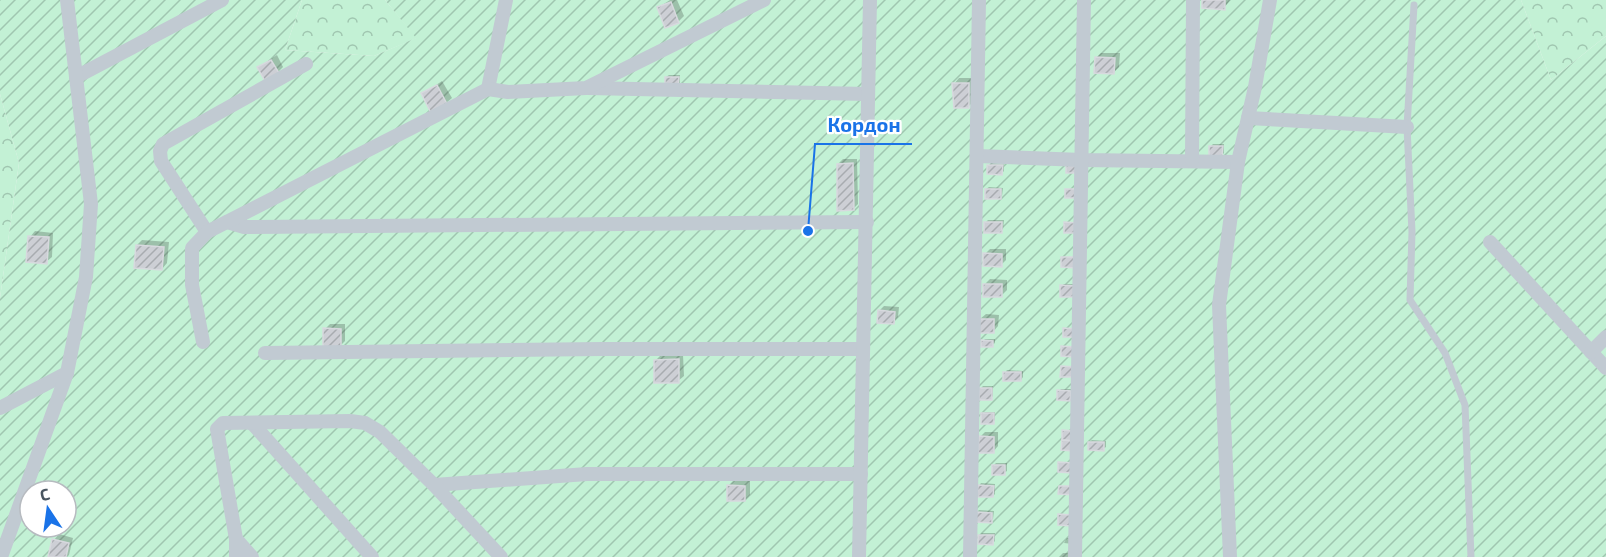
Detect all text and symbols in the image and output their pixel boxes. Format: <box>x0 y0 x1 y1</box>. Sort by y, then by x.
callout: Кордон <box>815 106 912 144</box>
text: Кордон <box>827 112 901 136</box>
north arrow <box>18 479 78 539</box>
text: С <box>38 484 51 504</box>

